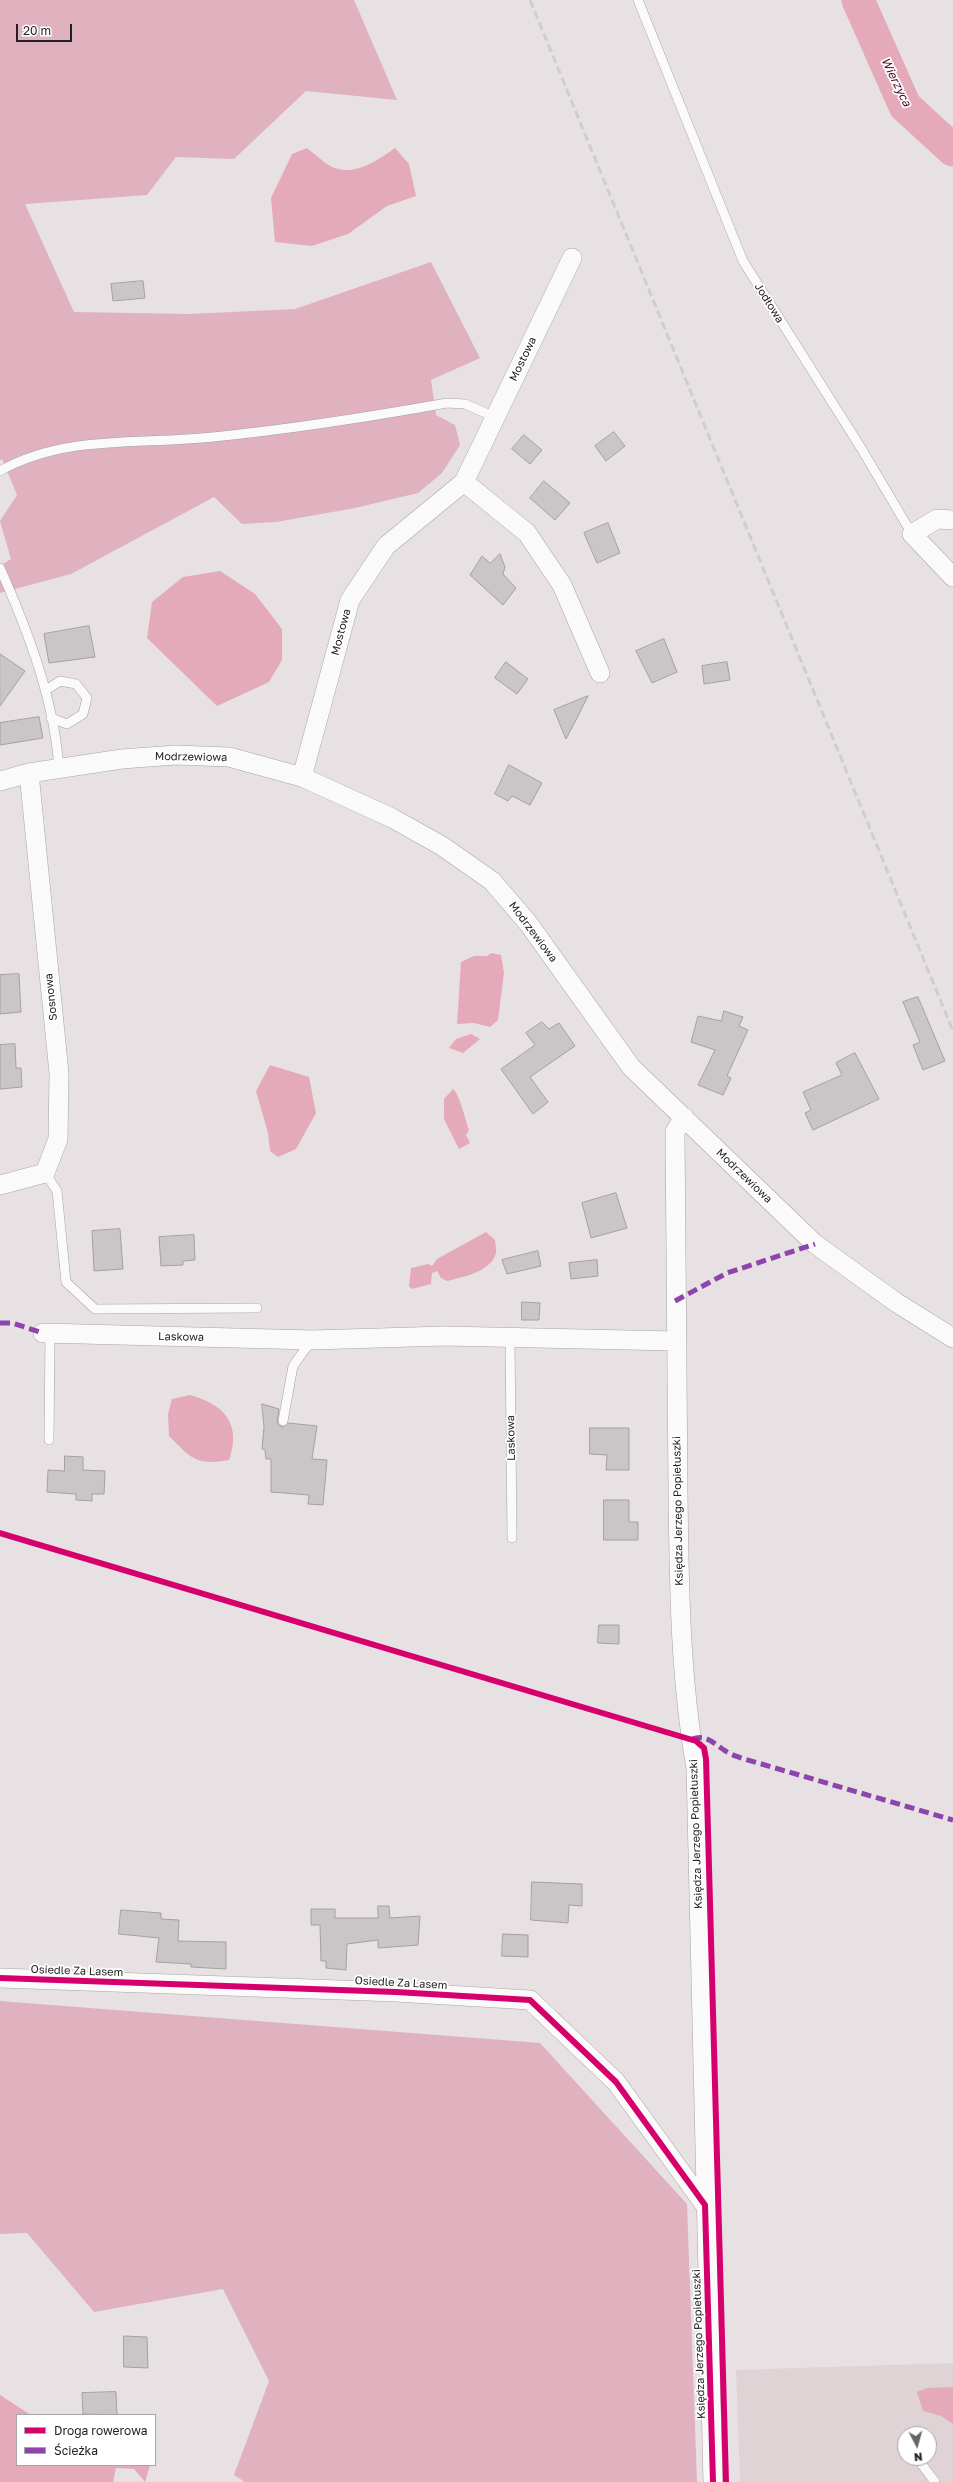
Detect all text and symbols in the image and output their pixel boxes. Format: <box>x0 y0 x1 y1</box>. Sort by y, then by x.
scale bar <box>18 16 74 42</box>
text: 20 m <box>23 23 51 38</box>
water label: Wierzyca <box>878 55 914 109</box>
street label: Jodłowa <box>752 281 786 325</box>
street label: Mostowa <box>507 335 539 383</box>
street label: Mostowa <box>328 607 354 657</box>
street label: Modrzewiowa <box>155 750 227 764</box>
street label: Modrzewiowa <box>506 899 560 965</box>
street label: Sosnowa <box>42 973 60 1021</box>
street label: Modrzewiowa <box>713 1146 775 1206</box>
street label: Laskowa <box>158 1330 204 1344</box>
street label: Laskowa <box>504 1415 518 1461</box>
street label: Księdza Jerzego Popiełuszki <box>670 1436 686 1586</box>
street label: Księdza Jerzego Popiełuszki <box>687 1759 705 1909</box>
street label: Osiedle Za Lasem <box>30 1963 124 1979</box>
street label: Osiedle Za Lasem <box>354 1974 448 1992</box>
street label: Księdza Jerzego Popiełuszki <box>690 2269 708 2419</box>
legend <box>16 2414 156 2466</box>
text: Droga rowerowa <box>54 2423 147 2438</box>
north arrow <box>897 2426 937 2466</box>
text: Ścieżka <box>54 2443 98 2458</box>
text: N <box>913 2451 923 2464</box>

